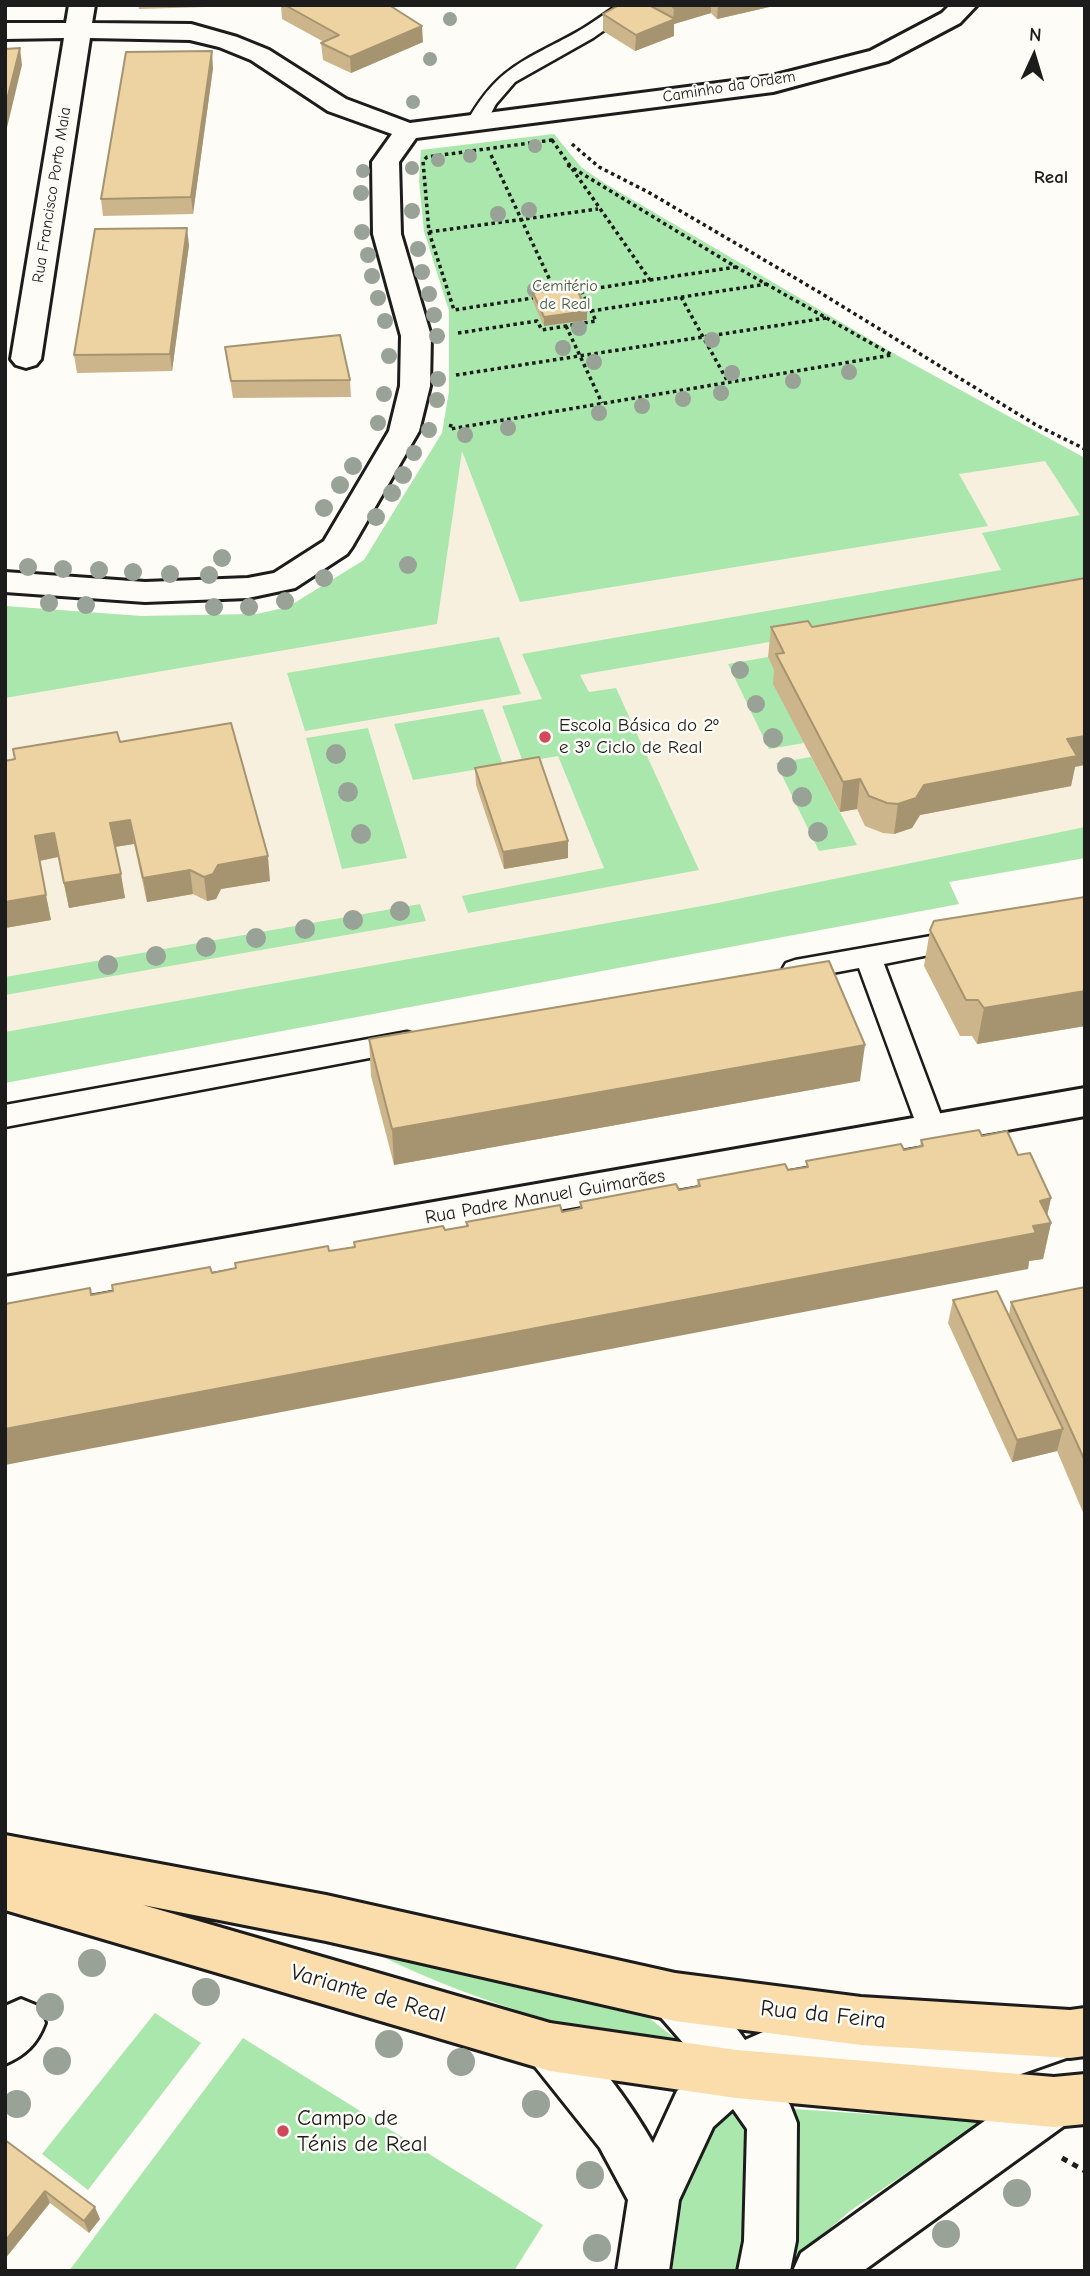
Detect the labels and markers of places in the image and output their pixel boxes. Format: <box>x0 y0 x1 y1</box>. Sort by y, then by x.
place label: Escola Básica do 2º e 3º Ciclo de Real <box>559 715 719 759</box>
marker: Escola Básica do 2º e 3º Ciclo de Real <box>537 729 553 745</box>
place label: Campo de Ténis de Real <box>297 2104 428 2158</box>
marker: Campo de Ténis de Real <box>275 2123 291 2139</box>

